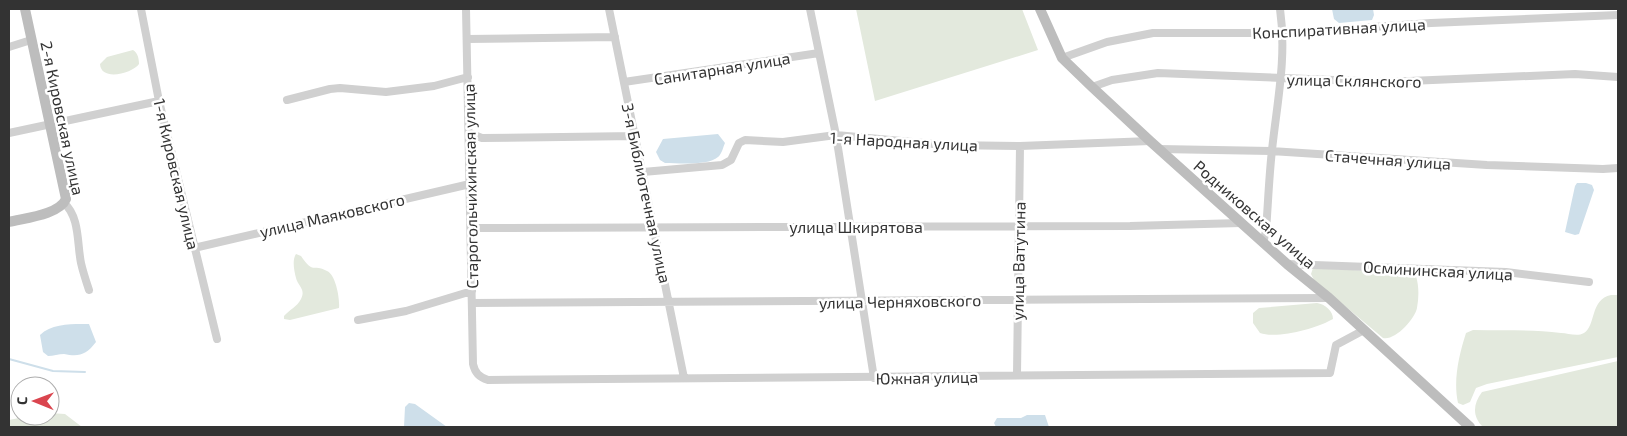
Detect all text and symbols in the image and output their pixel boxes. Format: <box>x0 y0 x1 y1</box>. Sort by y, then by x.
street label: Конспиративная улица <box>1252 14 1426 43</box>
street label: 2-я Кировская улица <box>36 39 89 197</box>
street label: Санитарная улица <box>652 48 792 89</box>
street label: улица Склянского <box>1286 69 1422 92</box>
street label: Старогольчихинская улица <box>459 83 482 289</box>
street label: 1-я Кировская улица <box>149 97 204 252</box>
street label: 3-я Библиотечная улица <box>618 101 675 285</box>
street label: 1-я Народная улица <box>830 128 978 155</box>
street label: Стачечная улица <box>1324 145 1452 174</box>
street label: Родниковская улица <box>1190 156 1320 273</box>
street label: улица Маяковского <box>258 189 407 242</box>
street label: улица Ватутина <box>1007 201 1030 321</box>
street label: улица Шкирятова <box>789 217 923 237</box>
street label: Осмининская улица <box>1362 257 1513 284</box>
street label: улица Черняховского <box>819 290 981 313</box>
street label: Южная улица <box>876 367 978 388</box>
north arrow <box>10 376 60 426</box>
text: С <box>13 396 30 405</box>

